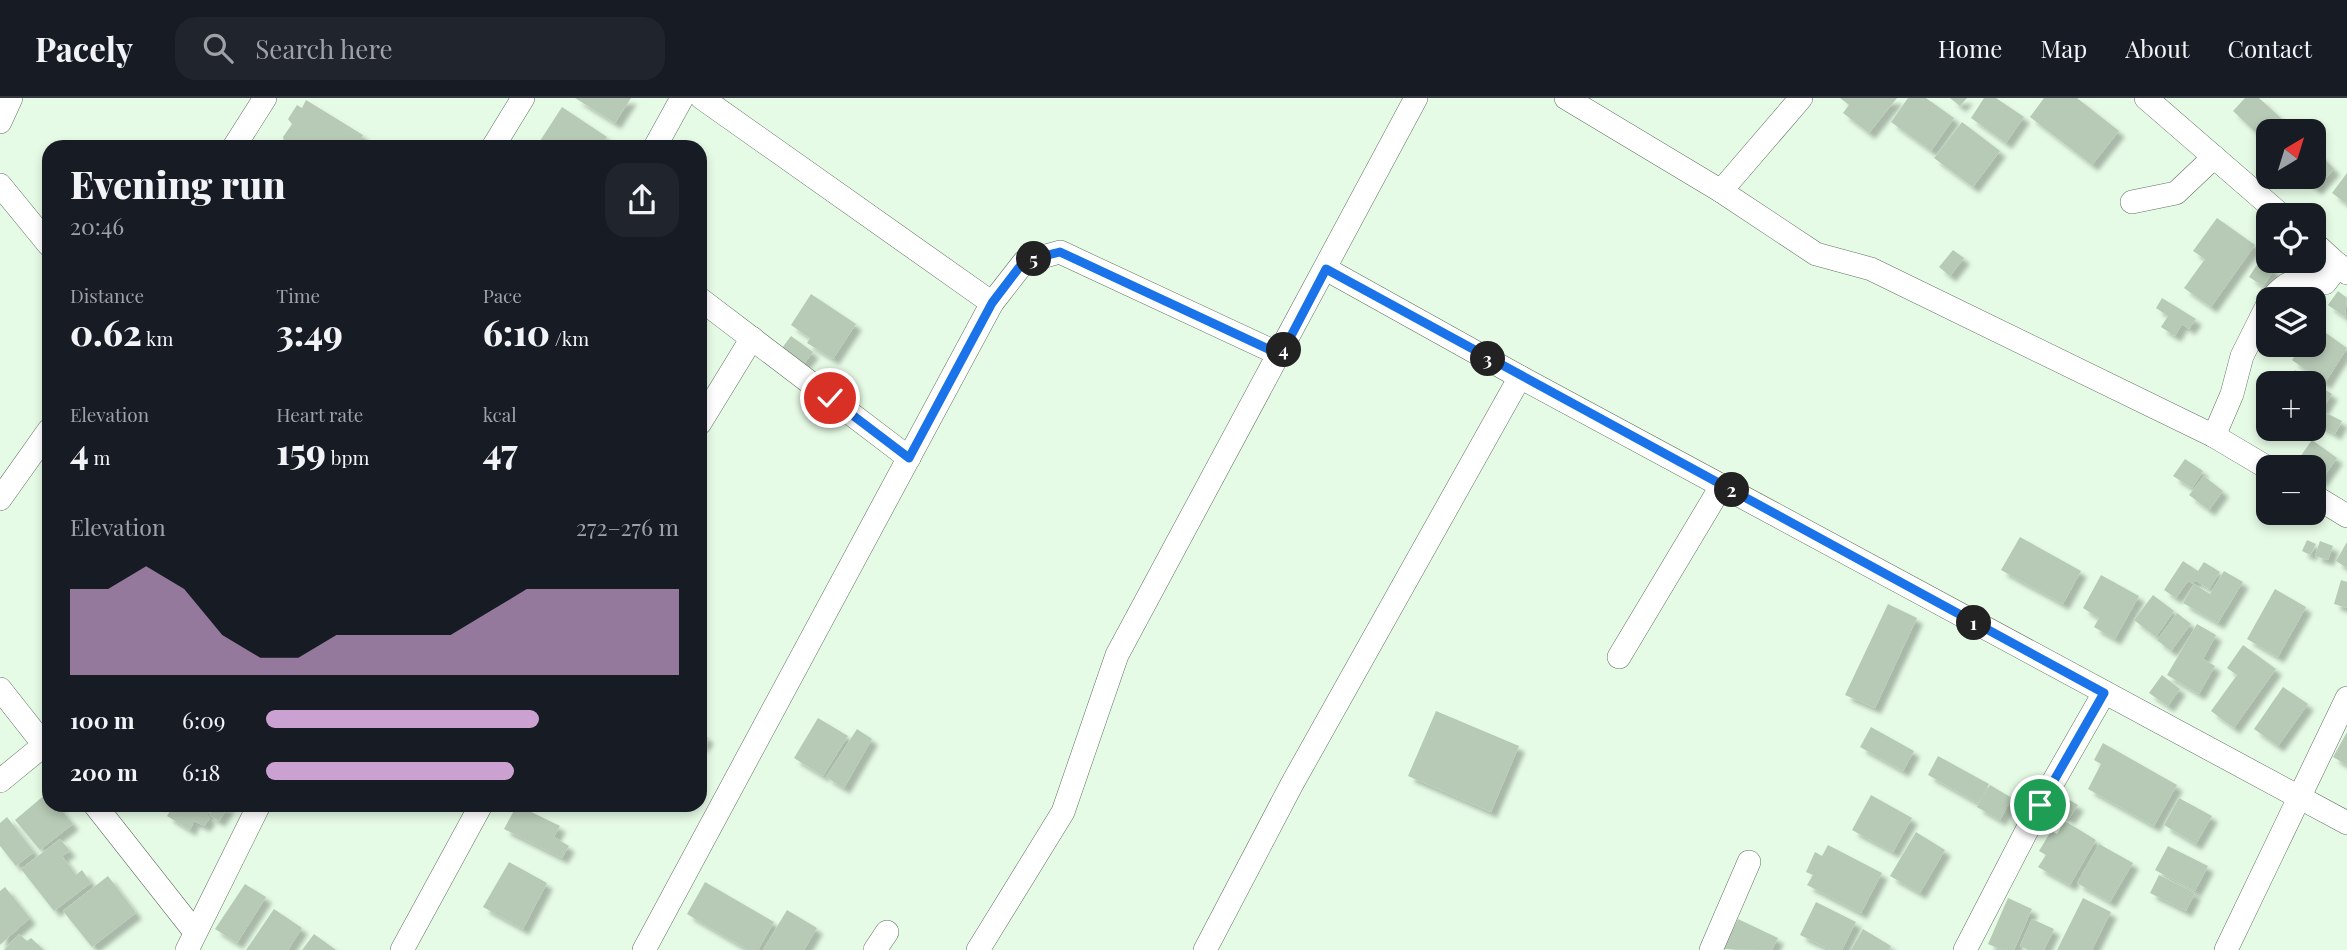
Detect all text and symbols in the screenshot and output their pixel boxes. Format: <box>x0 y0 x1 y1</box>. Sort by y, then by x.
search box <box>175 17 665 80</box>
text: Pacely <box>35 26 133 70</box>
icon: search <box>199 29 237 67</box>
text: Search here <box>255 31 393 66</box>
text: Home <box>1938 32 2002 64</box>
text: Map <box>2040 32 2087 64</box>
text: About <box>2125 32 2189 64</box>
text: Contact <box>2227 32 2312 64</box>
north arrow <box>2256 119 2326 189</box>
map controls <box>2256 119 2326 525</box>
text: Evening run <box>70 158 286 209</box>
button: share <box>605 163 679 237</box>
button: locate <box>2256 203 2326 273</box>
text: 20:46 <box>70 210 124 241</box>
pin: 5 <box>1016 242 1052 276</box>
text: 5 <box>1029 245 1038 271</box>
text: Distance <box>70 282 144 308</box>
text: Time <box>276 282 320 308</box>
text: Pace <box>483 282 522 308</box>
button: layers <box>2256 287 2326 357</box>
text: 0.62 <box>70 308 142 355</box>
text: 3:49 <box>276 308 343 355</box>
text: 6:10 <box>483 308 550 355</box>
text: km <box>142 325 173 351</box>
text: /km <box>550 325 589 351</box>
pin: 4 <box>1266 332 1302 368</box>
text: 4 <box>1278 336 1289 362</box>
pin: 3 <box>1470 342 1506 376</box>
text: 3 <box>1483 345 1492 371</box>
pin <box>800 368 860 428</box>
button: + <box>2256 371 2326 441</box>
icon: check <box>811 379 849 417</box>
text: Elevation <box>70 401 149 427</box>
text: Heart rate <box>276 401 363 427</box>
text: kcal <box>483 401 517 427</box>
text: 4 <box>70 427 89 474</box>
text: 159 <box>276 427 326 474</box>
text: 47 <box>483 427 518 474</box>
text: m <box>89 444 110 470</box>
text: bpm <box>326 444 369 470</box>
button: − <box>2256 455 2326 525</box>
pin: 2 <box>1714 472 1750 508</box>
text: 2 <box>1727 476 1736 502</box>
text: Elevation <box>70 511 166 542</box>
text: 272–276 m <box>576 511 679 542</box>
pin: 1 <box>1956 606 1992 640</box>
text: 1 <box>1970 609 1977 635</box>
text: 100 m <box>70 704 135 735</box>
text: 6:09 <box>182 704 226 735</box>
text: 200 m <box>70 756 138 787</box>
text: 6:18 <box>182 756 220 787</box>
pin <box>2010 775 2070 835</box>
icon: arrive <box>2021 786 2059 824</box>

